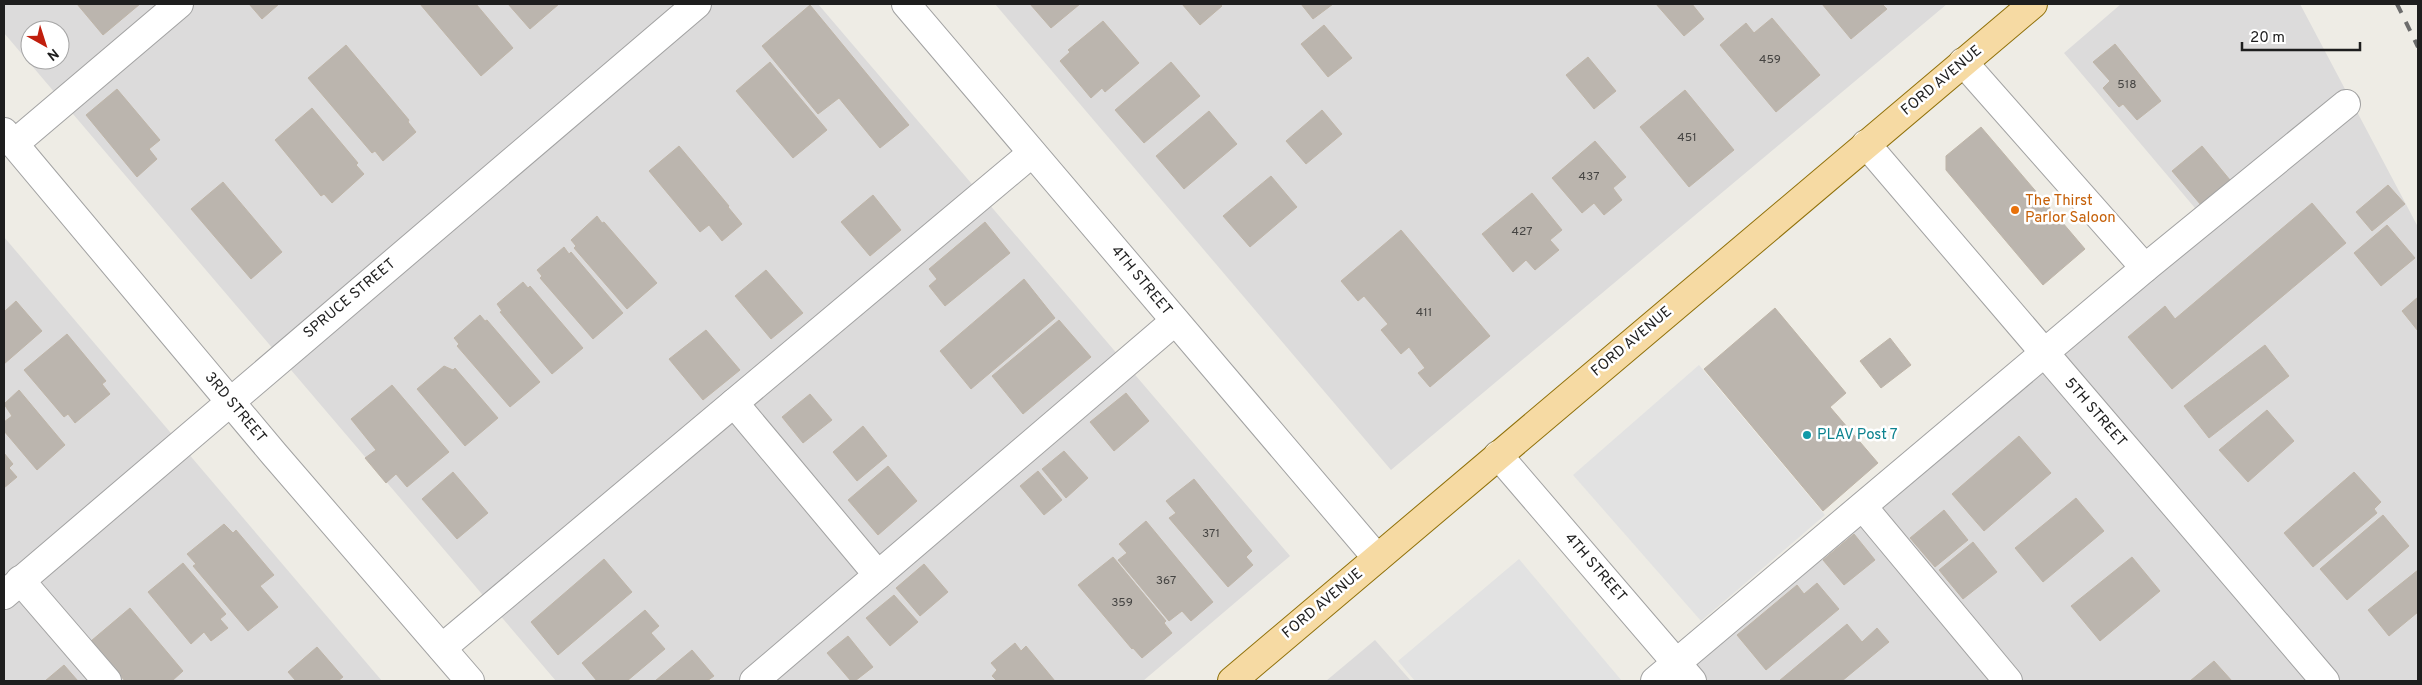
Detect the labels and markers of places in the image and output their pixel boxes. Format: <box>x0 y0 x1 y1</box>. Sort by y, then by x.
place label: The Thirst Parlor Saloon <box>2025 192 2116 228</box>
marker: The Thirst Parlor Saloon <box>2009 204 2021 216</box>
place label: PLAV Post 7 <box>1817 426 1898 445</box>
marker: PLAV Post 7 <box>1801 429 1813 441</box>

